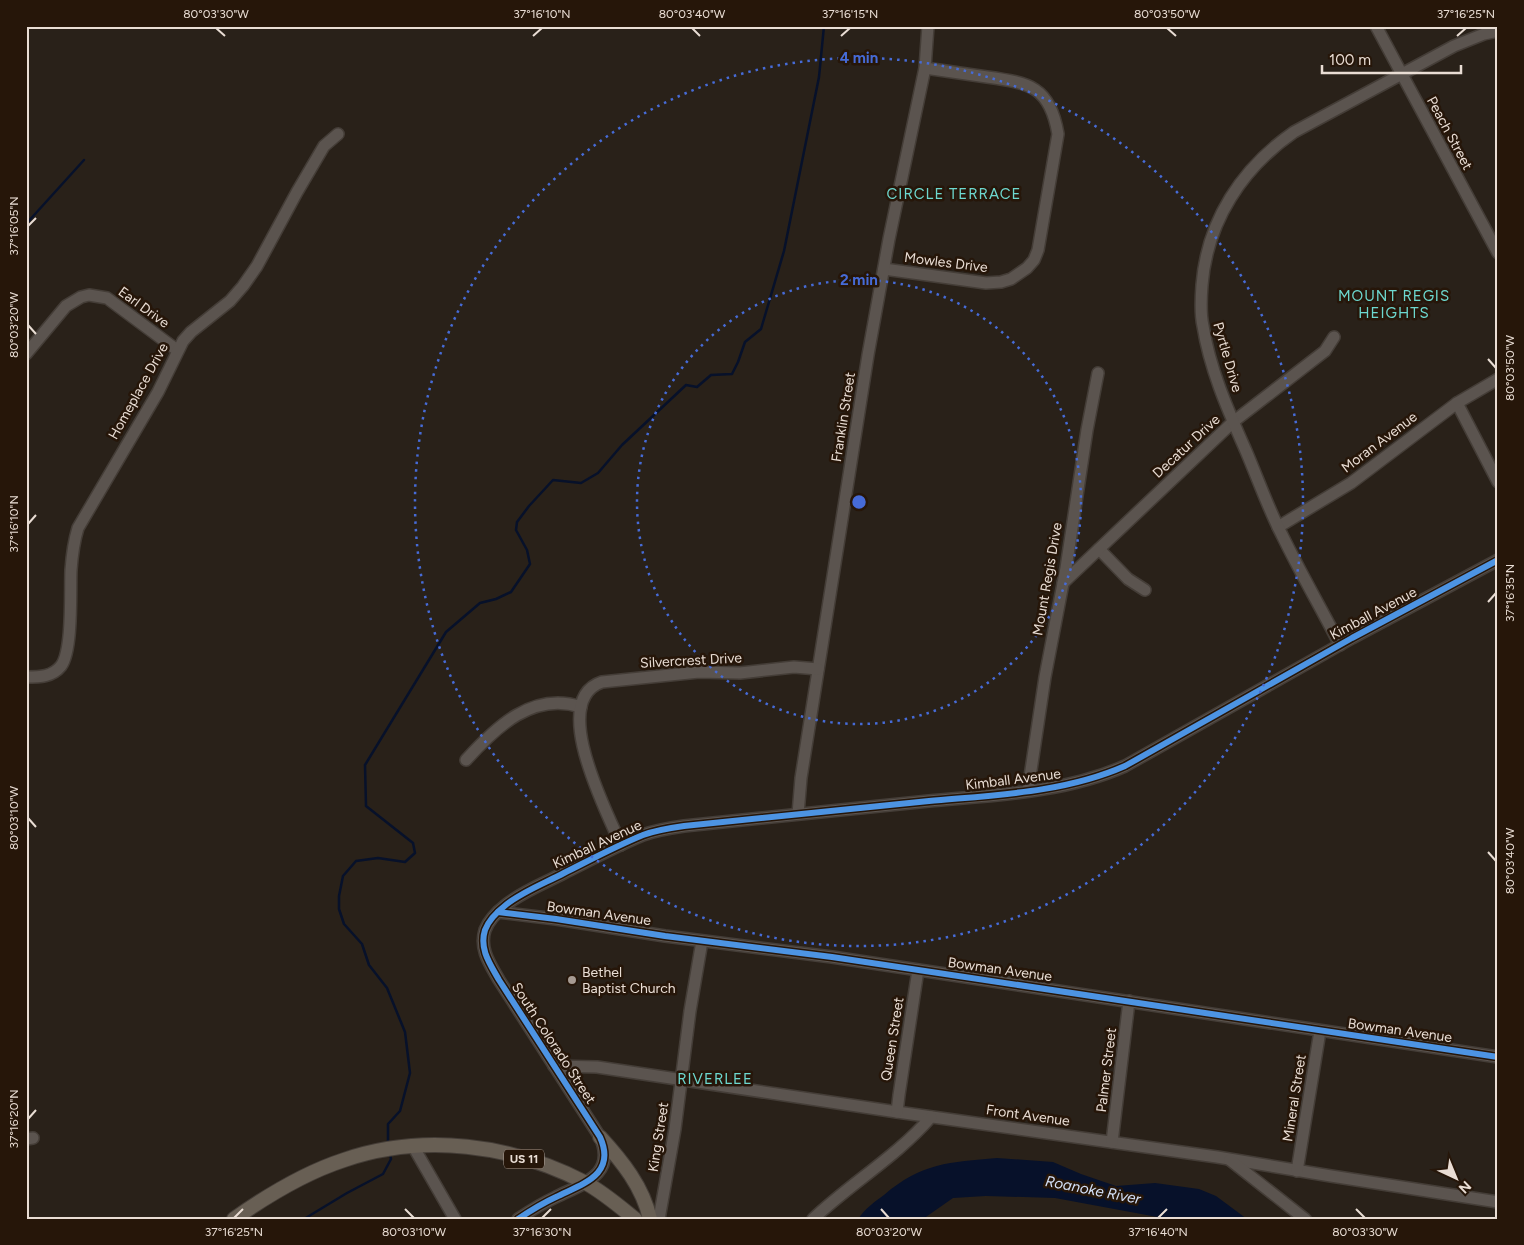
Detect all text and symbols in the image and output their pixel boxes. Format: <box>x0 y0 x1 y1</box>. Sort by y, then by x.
text: 80°03'30"W <box>183 7 249 21</box>
text: 37°16'10"N <box>513 7 571 21</box>
text: 80°03'40"W <box>659 7 726 21</box>
text: 37°16'15"N <box>822 7 878 21</box>
text: 80°03'50"W <box>1134 7 1201 21</box>
text: 37°16'25"N <box>1437 7 1495 21</box>
scale bar <box>1322 42 1460 74</box>
text: 4 min <box>840 49 878 67</box>
text: 100 m <box>1329 51 1371 69</box>
street label: Peach Street <box>1423 94 1476 173</box>
district label: CIRCLE TERRACE <box>887 185 1021 203</box>
text: 37°16'05"N <box>7 196 21 256</box>
street label: Mowles Drive <box>903 249 989 276</box>
text: 2 min <box>840 271 878 289</box>
street label: Earl Drive <box>115 283 173 332</box>
district label: MOUNT REGIS HEIGHTS <box>1338 287 1450 322</box>
text: 80°03'20"W <box>7 292 21 358</box>
street label: Pyrtle Drive <box>1209 320 1246 394</box>
text: 80°03'50"W <box>1503 334 1517 401</box>
street label: Homeplace Drive <box>105 340 172 442</box>
street label: Franklin Street <box>828 371 859 463</box>
street label: Moran Avenue <box>1338 408 1421 476</box>
street label: Decatur Drive <box>1149 411 1224 482</box>
centre of rings <box>850 493 868 511</box>
text: 37°16'10"N <box>7 495 21 553</box>
street label: Mount Regis Drive <box>1029 521 1066 637</box>
text: 37°16'35"N <box>1503 564 1517 622</box>
street label: Kimball Avenue <box>1327 583 1420 643</box>
street label: Silvercrest Drive <box>640 649 743 672</box>
street label: Kimball Avenue <box>964 765 1062 794</box>
text: 80°03'10"W <box>7 785 21 850</box>
street label: Kimball Avenue <box>550 816 645 872</box>
text: 80°03'40"W <box>1503 827 1517 894</box>
street label: Bowman Avenue <box>546 898 653 929</box>
street label: Bowman Avenue <box>947 954 1054 985</box>
place label: Bethel Baptist Church <box>582 964 676 997</box>
marker: Bethel Baptist Church <box>566 974 578 986</box>
street label: South Colorado Street <box>508 979 599 1107</box>
street label: Queen Street <box>877 996 907 1082</box>
street label: Bowman Avenue <box>1347 1015 1454 1046</box>
street label: Palmer Street <box>1093 1027 1120 1113</box>
street label: Mineral Street <box>1279 1053 1310 1143</box>
district label: RIVERLEE <box>677 1070 753 1088</box>
text: 37°16'20"N <box>7 1089 21 1149</box>
street label: King Street <box>645 1101 672 1173</box>
street label: Front Avenue <box>985 1101 1071 1130</box>
road number: US 11 <box>504 1150 544 1168</box>
north arrow <box>1432 1152 1482 1202</box>
water label: Roanoke River <box>1044 1172 1143 1208</box>
text: N <box>1455 1177 1474 1197</box>
text: 37°16'25"N <box>205 1225 263 1239</box>
text: 80°03'10"W <box>382 1225 447 1239</box>
text: 37°16'30"N <box>513 1225 571 1239</box>
text: 80°03'20"W <box>856 1225 922 1239</box>
text: 37°16'40"N <box>1128 1225 1188 1239</box>
text: 80°03'30"W <box>1332 1225 1398 1239</box>

